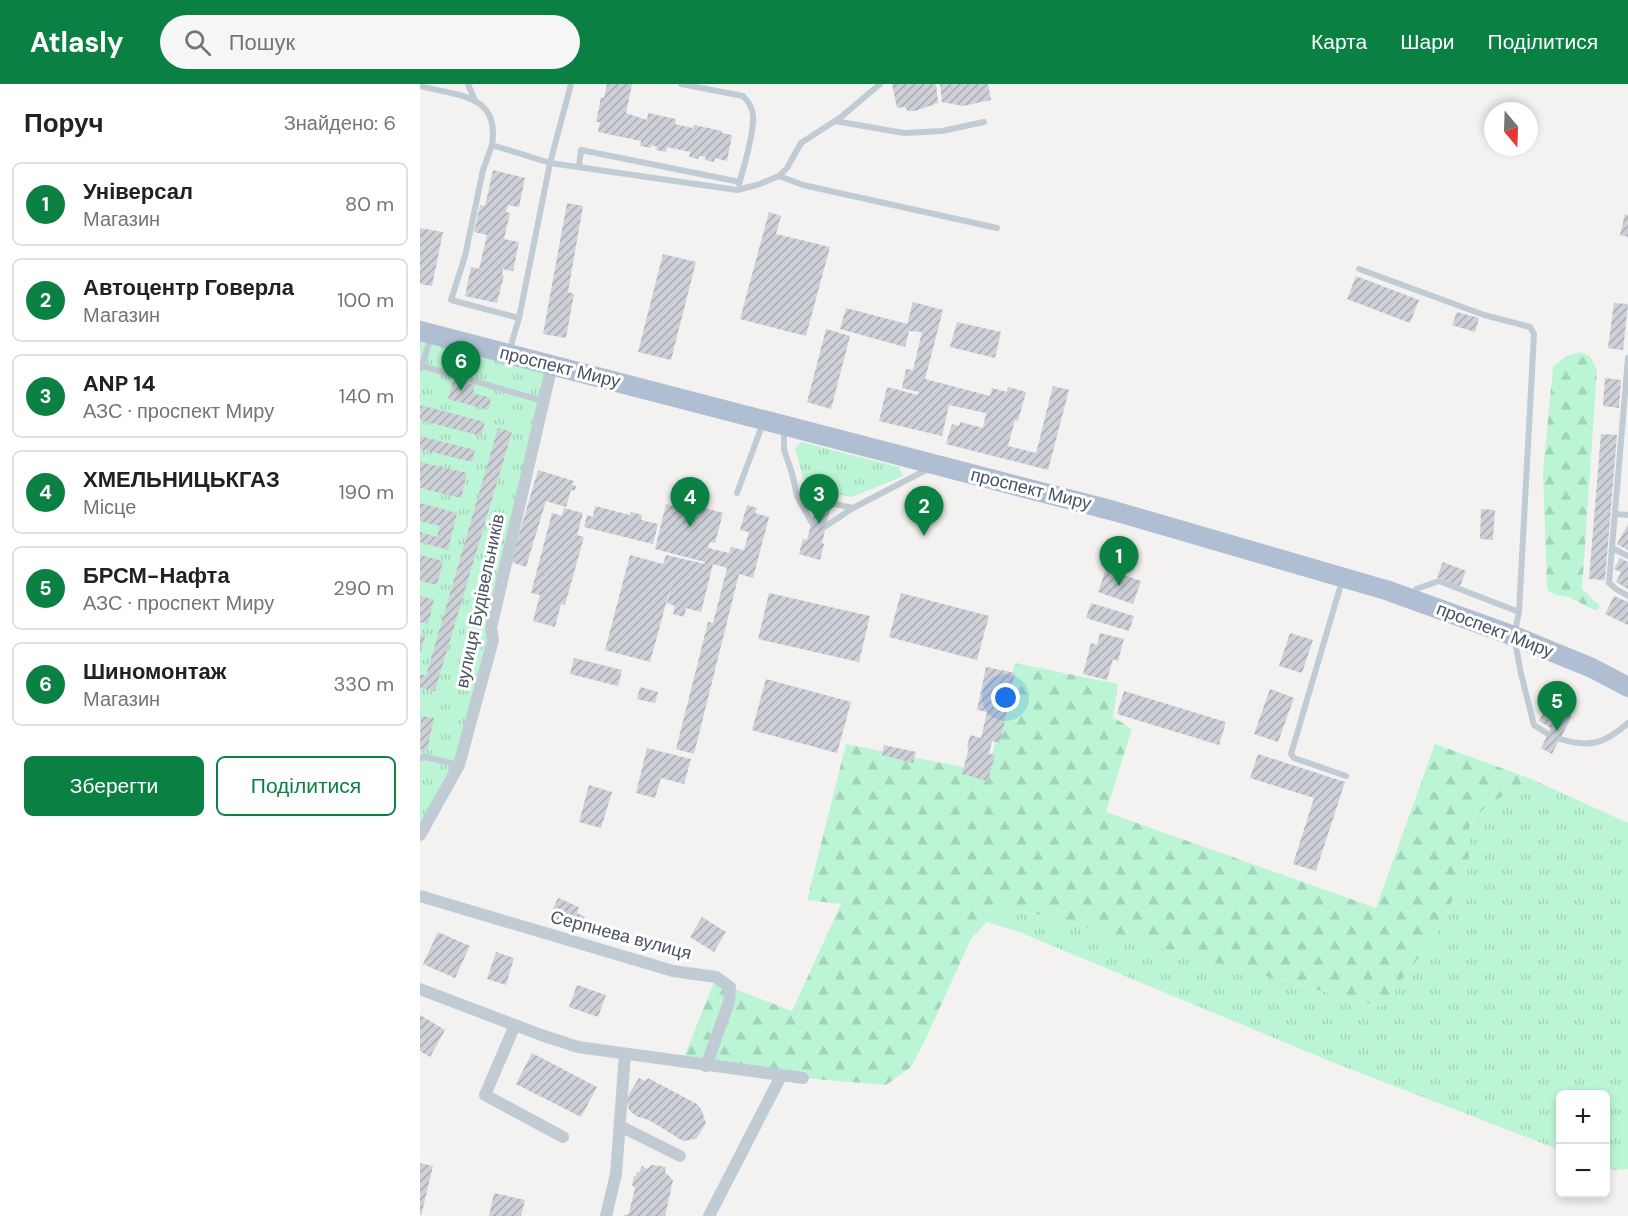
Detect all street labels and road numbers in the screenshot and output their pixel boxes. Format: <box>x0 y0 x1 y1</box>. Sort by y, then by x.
street label: проспект Миру <box>497 340 623 394</box>
street label: проспект Миру <box>968 462 1094 516</box>
street label: вулиця Будівельників <box>450 512 510 690</box>
street label: проспект Миру <box>1433 597 1557 663</box>
street label: Серпнева вулиця <box>548 905 694 965</box>

